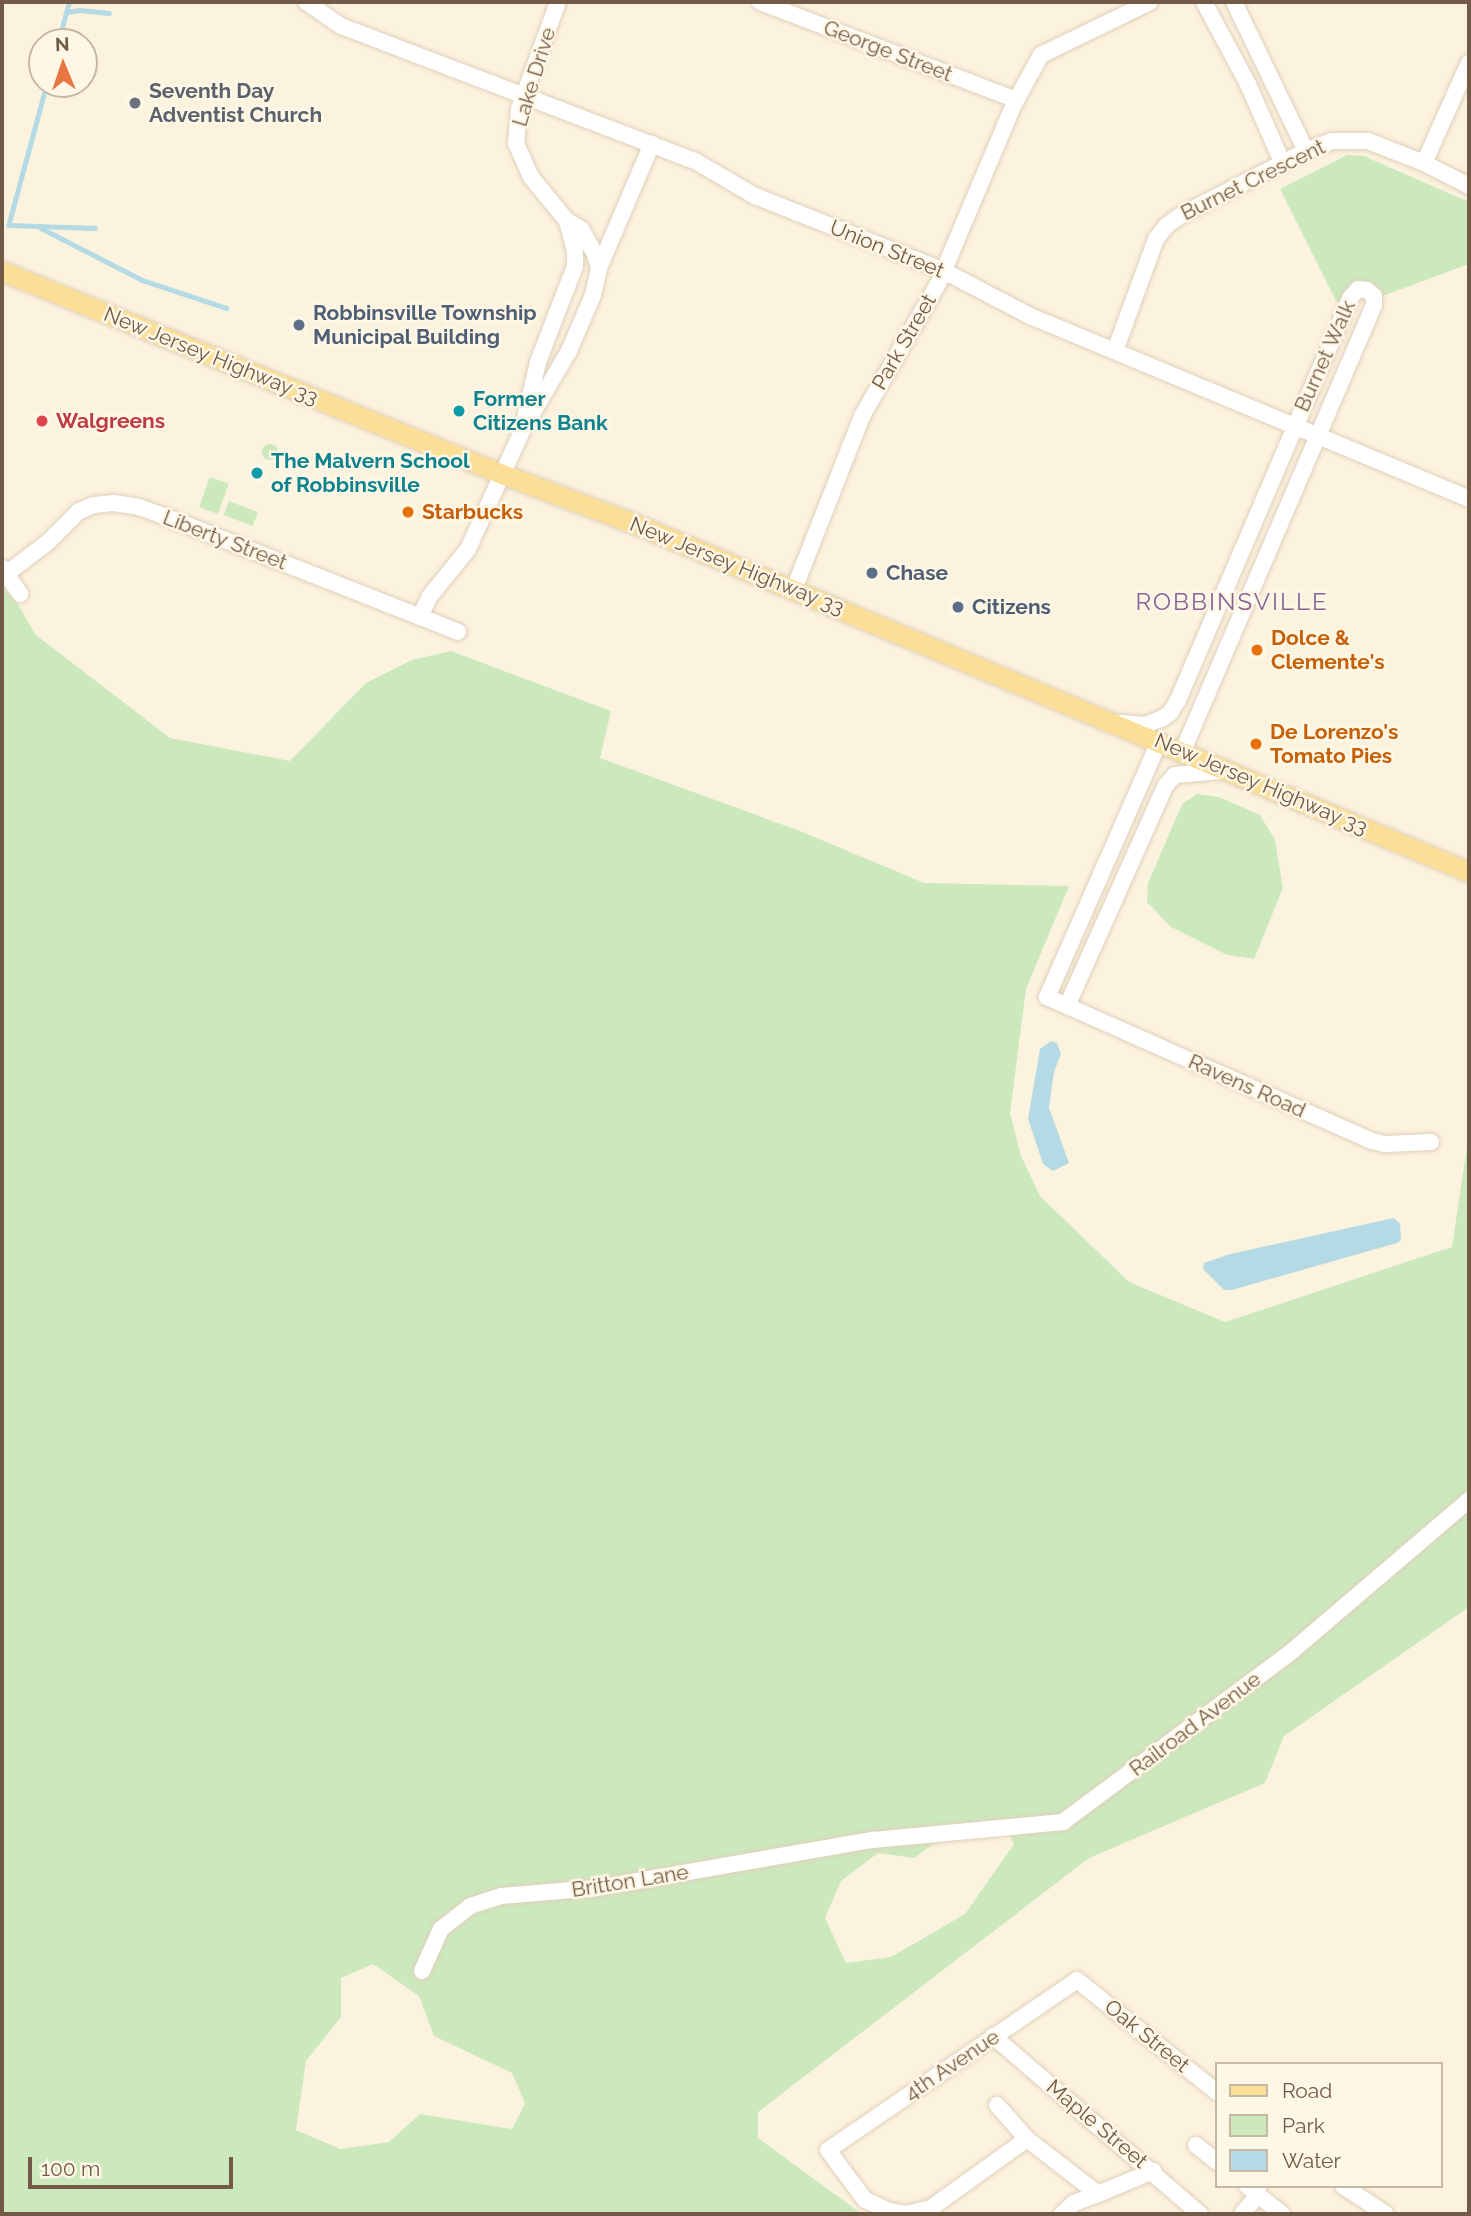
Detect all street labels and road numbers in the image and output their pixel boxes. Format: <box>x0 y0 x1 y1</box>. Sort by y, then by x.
street label: George Street <box>820 15 956 87</box>
street label: Lake Drive <box>507 25 561 129</box>
street label: Burnet Crescent <box>1177 134 1329 226</box>
street label: Union Street <box>826 215 948 283</box>
street label: Park Street <box>866 290 942 394</box>
street label: Burnet Walk <box>1289 296 1361 416</box>
street label: New Jersey Highway 33 <box>99 301 323 411</box>
street label: Liberty Street <box>159 505 291 575</box>
street label: New Jersey Highway 33 <box>625 511 849 621</box>
street label: New Jersey Highway 33 <box>1150 727 1372 841</box>
street label: Ravens Road <box>1184 1049 1310 1123</box>
street label: Railroad Avenue <box>1124 1666 1266 1782</box>
street label: Britton Lane <box>570 1859 690 1903</box>
street label: Oak Street <box>1099 1994 1195 2078</box>
street label: 4th Avenue <box>899 2024 1005 2106</box>
street label: Maple Street <box>1041 2074 1153 2174</box>

